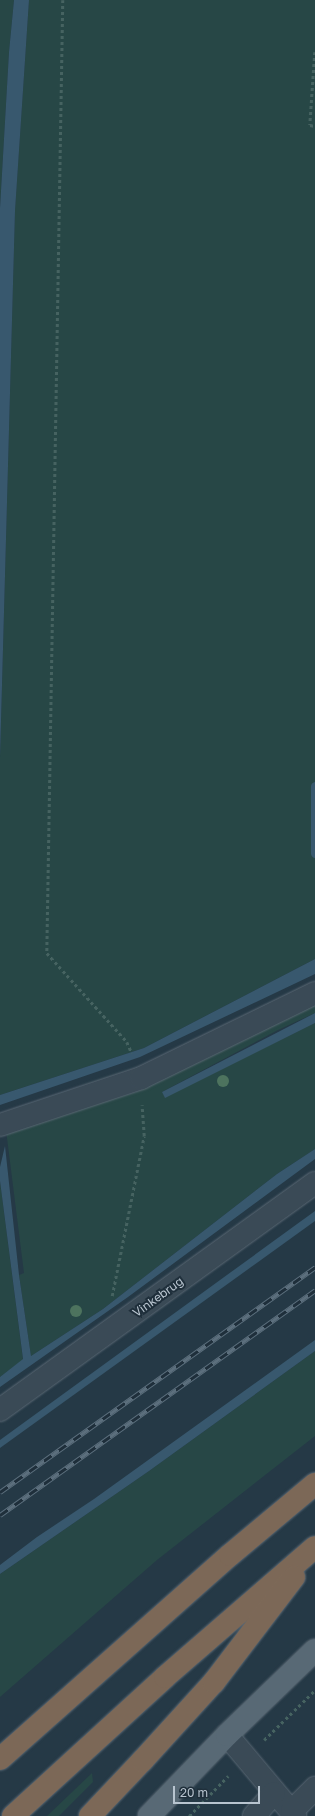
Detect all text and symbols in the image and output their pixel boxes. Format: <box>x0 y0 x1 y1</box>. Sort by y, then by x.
street label: Vinkebrug <box>130 1274 186 1320</box>
scale bar <box>175 1778 262 1804</box>
text: 20 m <box>180 1785 208 1800</box>

